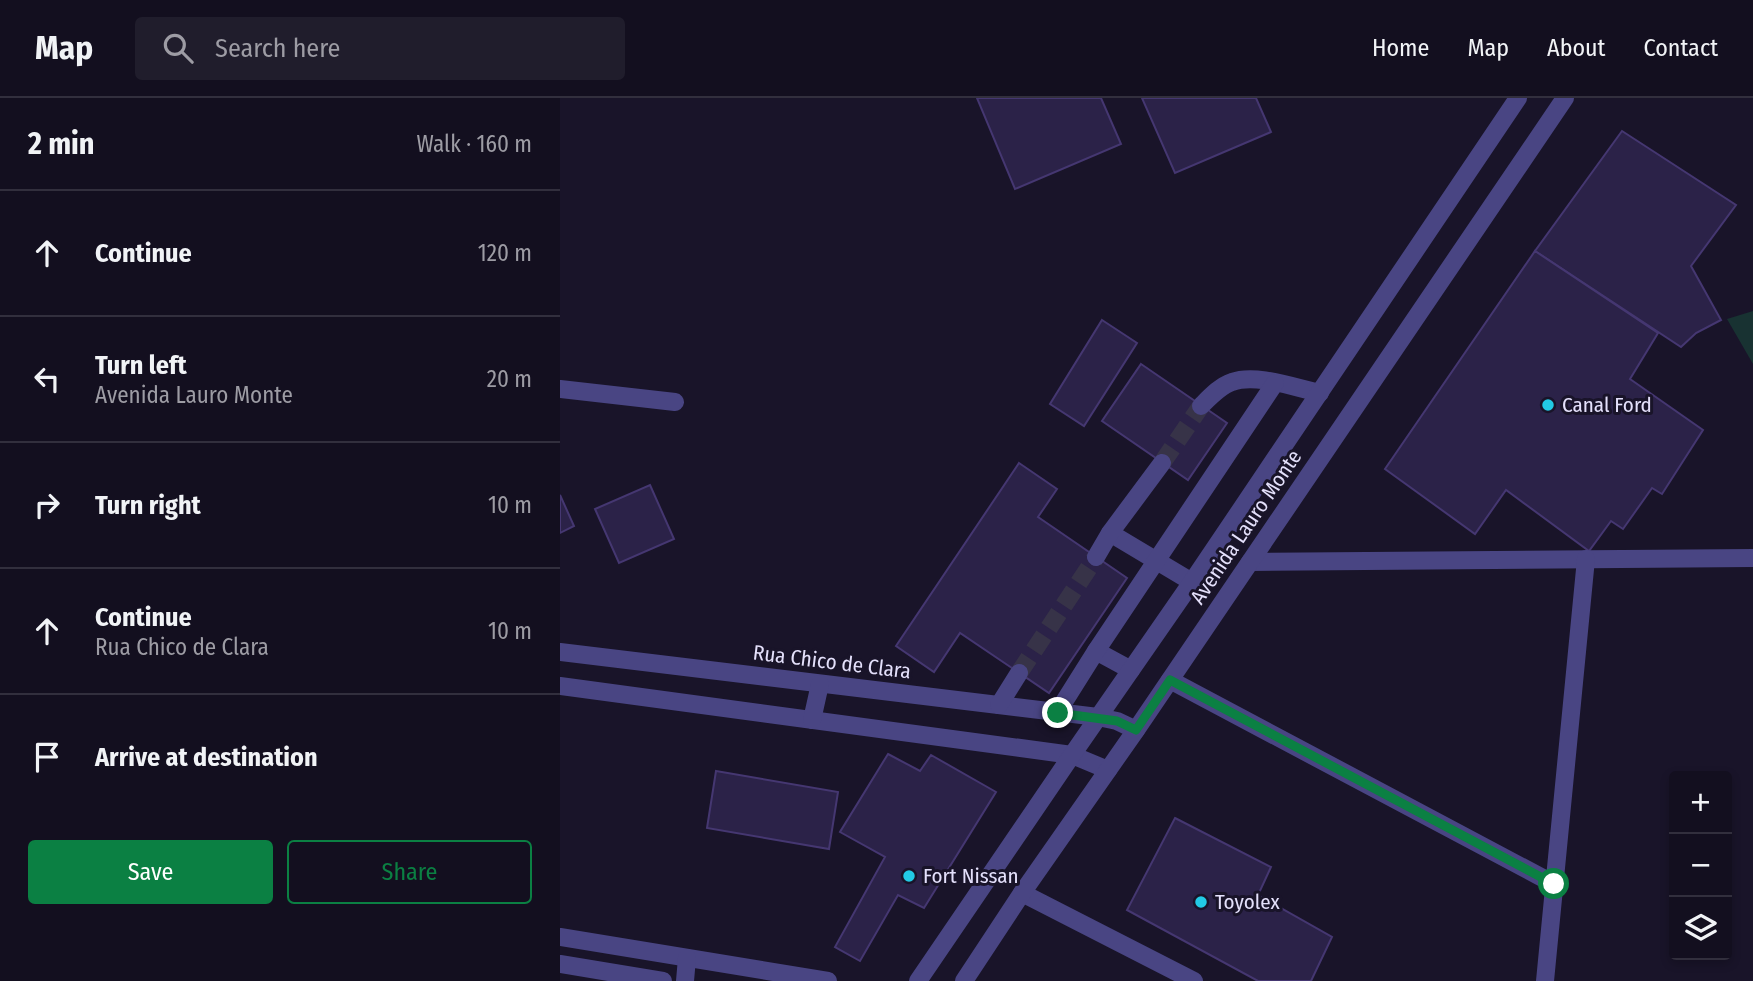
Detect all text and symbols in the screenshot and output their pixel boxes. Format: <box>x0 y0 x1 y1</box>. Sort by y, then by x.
search box <box>135 17 625 80</box>
text: Map <box>35 28 93 68</box>
icon: search <box>159 29 197 67</box>
text: Search here <box>215 33 340 64</box>
text: Home <box>1372 34 1429 62</box>
text: Map <box>1467 34 1509 62</box>
text: About <box>1547 34 1605 62</box>
text: Contact <box>1643 34 1718 62</box>
text: 2 min <box>28 126 95 162</box>
text: Walk · 160 m <box>416 130 532 158</box>
icon: ahead <box>28 234 66 272</box>
text: Continue <box>95 238 192 269</box>
text: 120 m <box>478 239 532 267</box>
text: Turn left <box>95 350 187 381</box>
icon: left <box>28 360 66 398</box>
text: 20 m <box>487 365 532 393</box>
text: Avenida Lauro Monte <box>95 381 293 409</box>
place label: Canal Ford <box>1562 392 1652 418</box>
marker: Canal Ford <box>1540 397 1556 413</box>
street label: Avenida Lauro Monte <box>1185 445 1307 609</box>
icon: right <box>28 486 66 524</box>
text: Turn right <box>95 490 201 521</box>
text: 10 m <box>488 491 532 519</box>
text: Continue <box>95 602 192 633</box>
icon: ahead <box>28 612 66 650</box>
text: 10 m <box>488 617 532 645</box>
text: Rua Chico de Clara <box>95 633 269 661</box>
street label: Rua Chico de Clara <box>752 639 912 685</box>
route end <box>1042 697 1073 728</box>
icon: arrive <box>28 738 66 776</box>
text: Arrive at destination <box>95 742 318 773</box>
map controls <box>1669 771 1732 960</box>
button: + <box>1669 771 1732 834</box>
button: − <box>1669 834 1732 897</box>
button: Save <box>28 840 273 904</box>
button: Share <box>287 840 532 904</box>
place label: Fort Nissan <box>923 863 1019 889</box>
marker: Fort Nissan <box>901 868 917 884</box>
route start <box>1538 868 1569 899</box>
place label: Toyolex <box>1215 889 1280 915</box>
marker: Toyolex <box>1193 894 1209 910</box>
button: layers <box>1669 897 1732 960</box>

